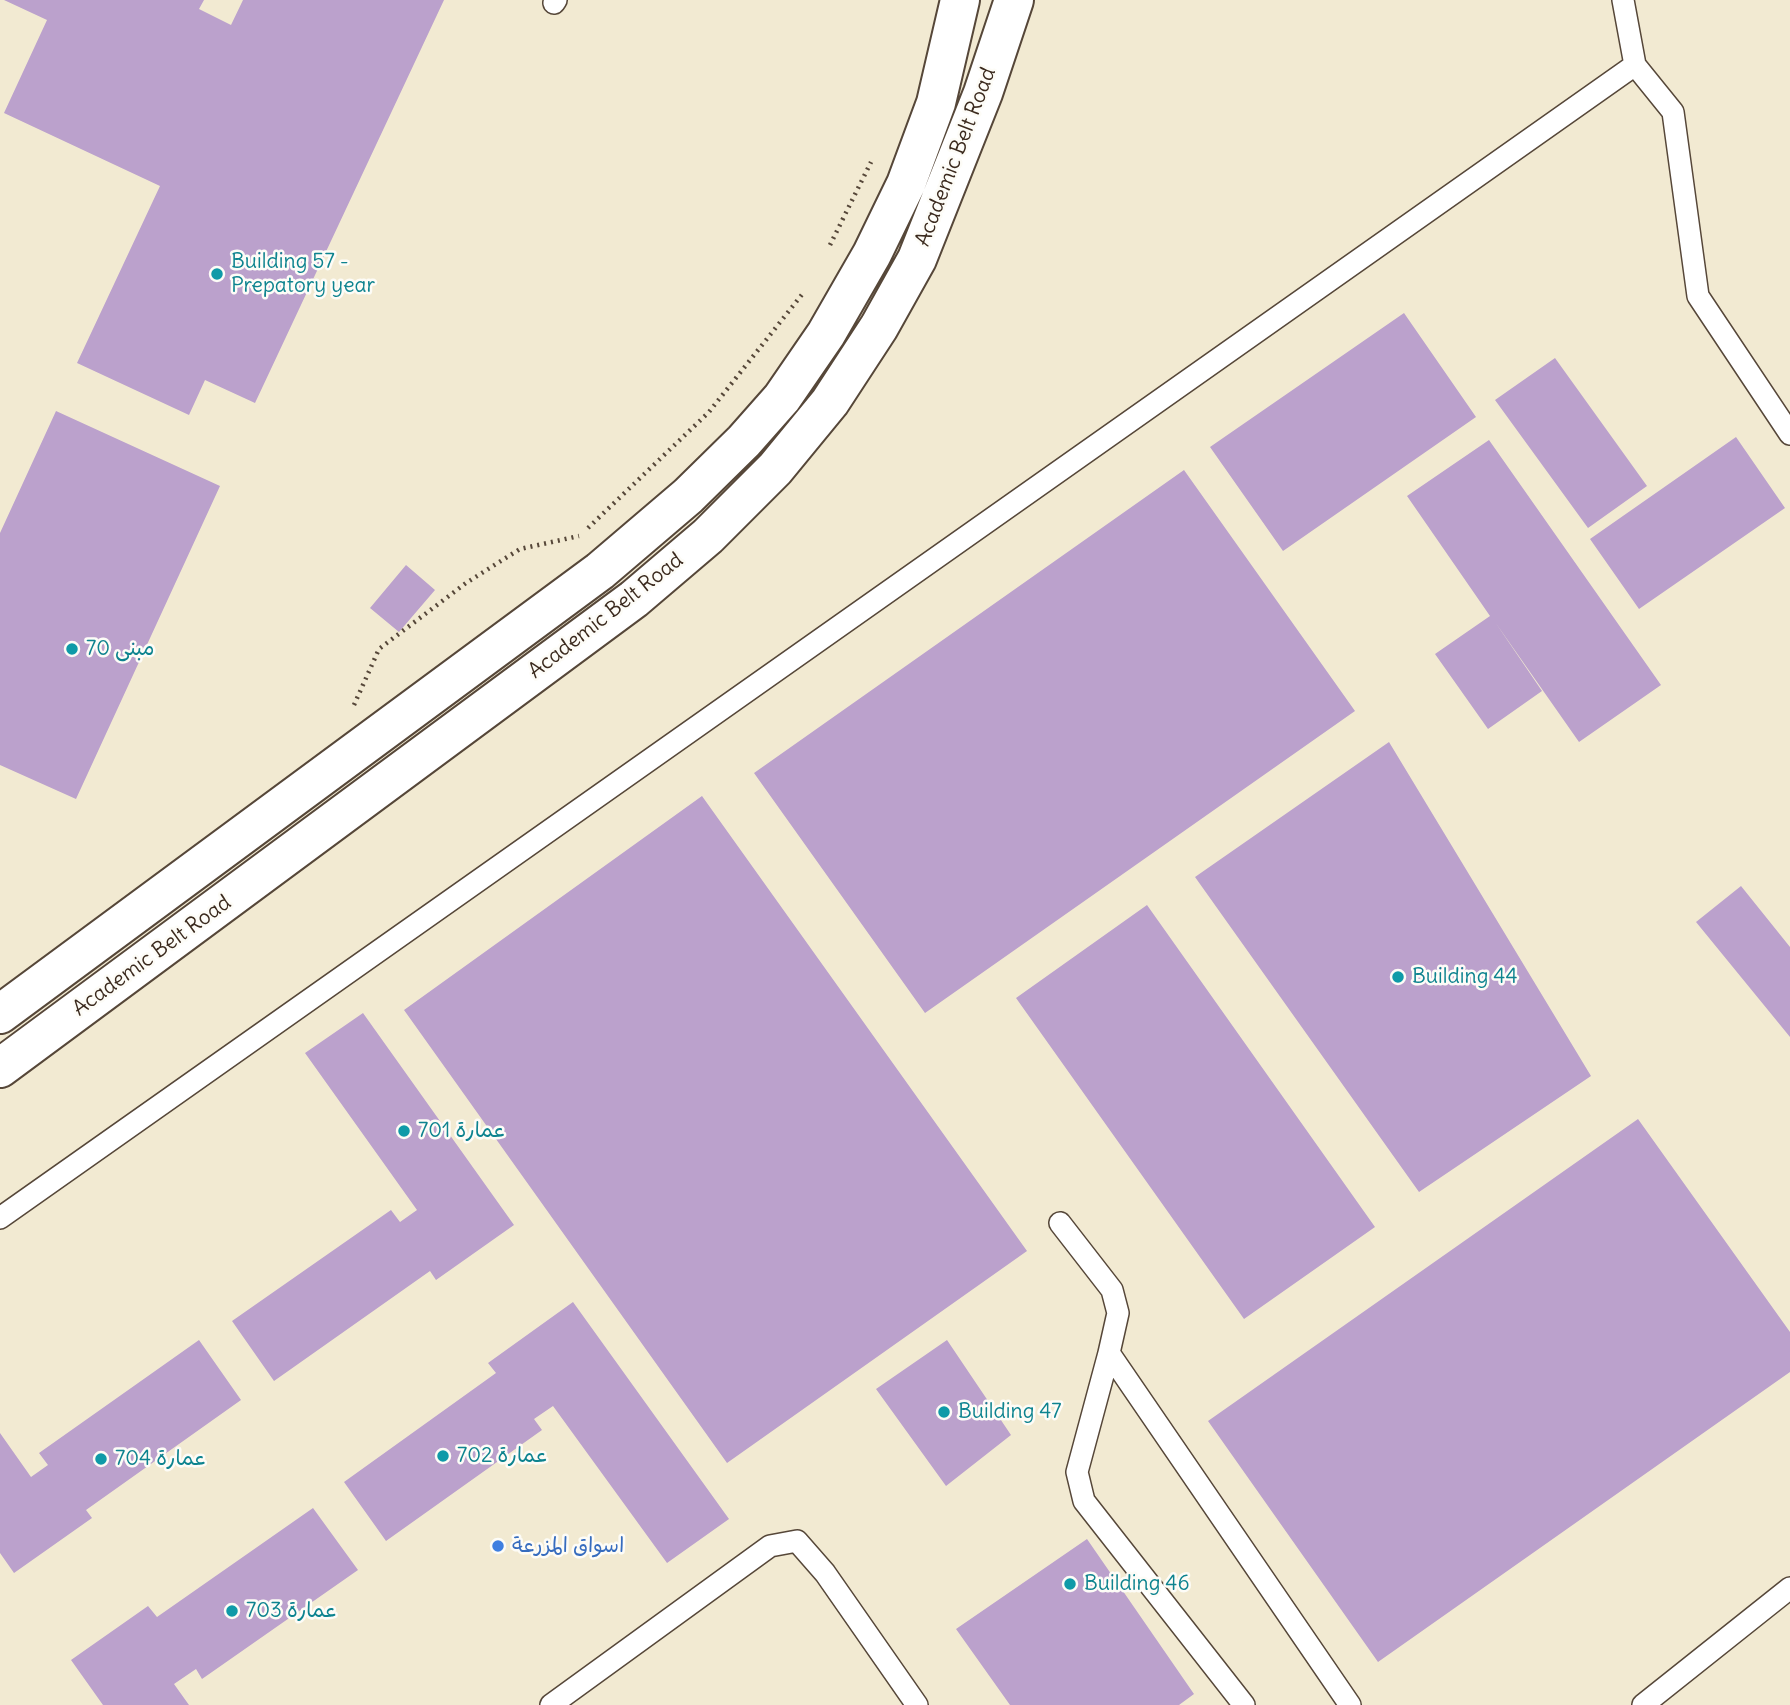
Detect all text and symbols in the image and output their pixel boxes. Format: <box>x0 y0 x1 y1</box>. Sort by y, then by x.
street label: Academic Belt Road <box>910 64 1002 250</box>
place label: Building 57 - Prepatory year <box>231 249 375 299</box>
marker: Building 57 - Prepatory year <box>209 266 225 282</box>
street label: Academic Belt Road <box>524 548 688 684</box>
place label: مبنى 70 <box>86 636 155 662</box>
marker: مبنى 70 <box>64 641 80 657</box>
street label: Academic Belt Road <box>68 890 236 1022</box>
place label: Building 44 <box>1412 964 1518 990</box>
marker: Building 44 <box>1390 969 1406 985</box>
place label: عمارة 701 <box>418 1118 506 1144</box>
marker: عمارة 701 <box>396 1123 412 1139</box>
place label: Building 47 <box>958 1399 1062 1425</box>
marker: Building 47 <box>936 1404 952 1420</box>
place label: عمارة 702 <box>457 1443 548 1469</box>
place label: عمارة 704 <box>115 1446 207 1472</box>
marker: عمارة 702 <box>435 1448 451 1464</box>
marker: عمارة 704 <box>93 1451 109 1467</box>
place label: اسواق المزرعة <box>512 1533 624 1559</box>
marker: اسواق المزرعة <box>490 1538 506 1554</box>
place label: Building 46 <box>1084 1571 1190 1597</box>
marker: Building 46 <box>1062 1576 1078 1592</box>
place label: عمارة 703 <box>246 1598 338 1624</box>
marker: عمارة 703 <box>224 1603 240 1619</box>

